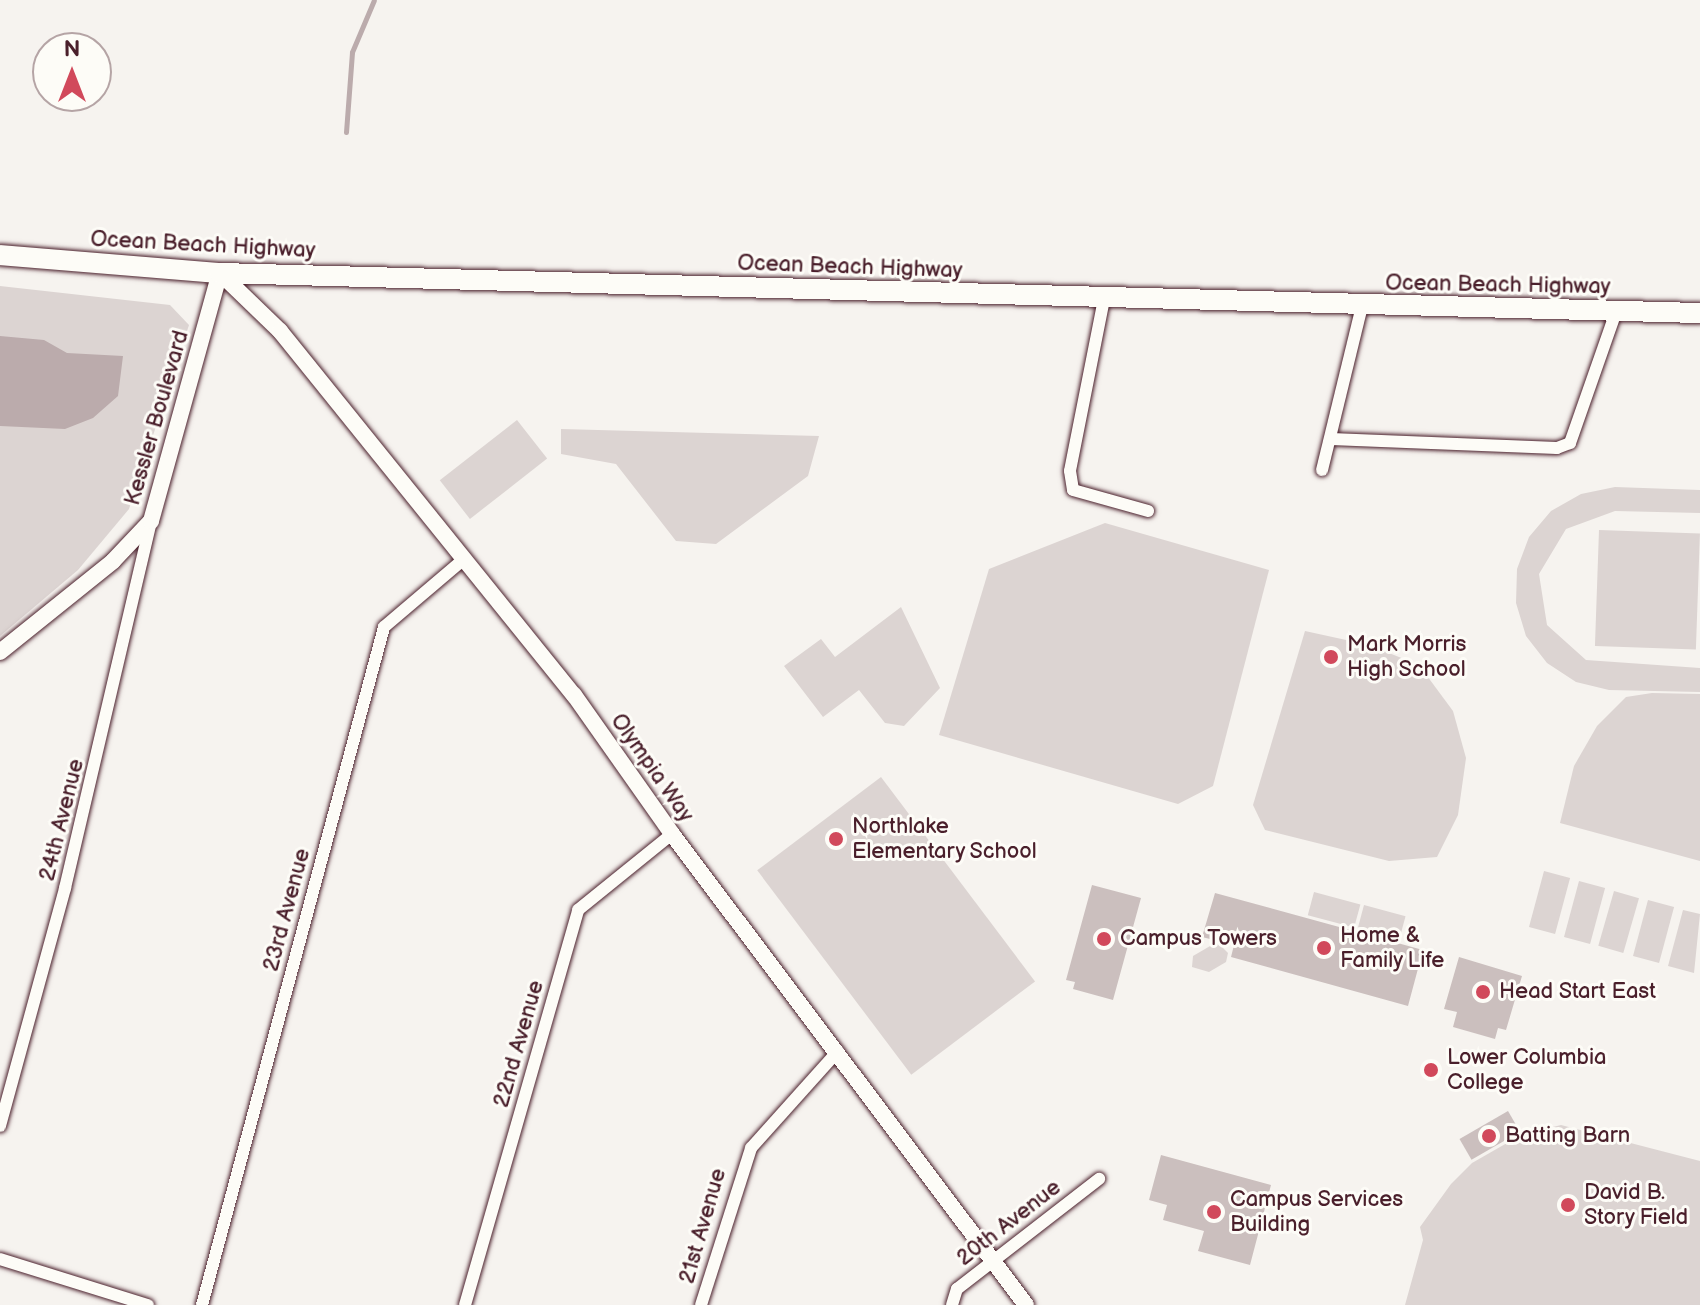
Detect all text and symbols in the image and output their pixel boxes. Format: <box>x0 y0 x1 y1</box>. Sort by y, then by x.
north arrow <box>32 32 112 112</box>
text: N <box>64 36 80 63</box>
street label: Ocean Beach Highway <box>90 226 316 264</box>
street label: Ocean Beach Highway <box>737 250 963 284</box>
street label: Ocean Beach Highway <box>1385 270 1611 300</box>
street label: Kessler Boulevard <box>119 328 195 508</box>
place label: Mark Morris High School <box>1347 631 1467 682</box>
marker: Mark Morris High School <box>1322 648 1340 666</box>
street label: Olympia Way <box>605 708 699 828</box>
street label: 24th Avenue <box>34 756 90 884</box>
place label: Northlake Elementary School <box>852 813 1038 864</box>
marker: Northlake Elementary School <box>827 830 845 848</box>
street label: 23rd Avenue <box>258 846 316 974</box>
place label: Home & Family Life <box>1340 922 1446 974</box>
place label: Campus Towers <box>1120 926 1278 952</box>
marker: Campus Towers <box>1095 930 1113 948</box>
marker: Home & Family Life <box>1315 939 1333 957</box>
street label: 22nd Avenue <box>488 978 550 1110</box>
place label: Head Start East <box>1499 979 1656 1005</box>
marker: Head Start East <box>1474 983 1492 1001</box>
place label: Lower Columbia College <box>1447 1044 1607 1096</box>
marker: Lower Columbia College <box>1422 1061 1440 1079</box>
place label: Batting Barn <box>1505 1123 1630 1149</box>
marker: Batting Barn <box>1480 1127 1498 1145</box>
street label: 21st Avenue <box>674 1165 732 1287</box>
street label: 20th Avenue <box>952 1174 1066 1272</box>
place label: David B. Story Field <box>1584 1179 1689 1230</box>
place label: Campus Services Building <box>1230 1186 1404 1238</box>
marker: David B. Story Field <box>1559 1196 1577 1214</box>
marker: Campus Services Building <box>1205 1203 1223 1221</box>

